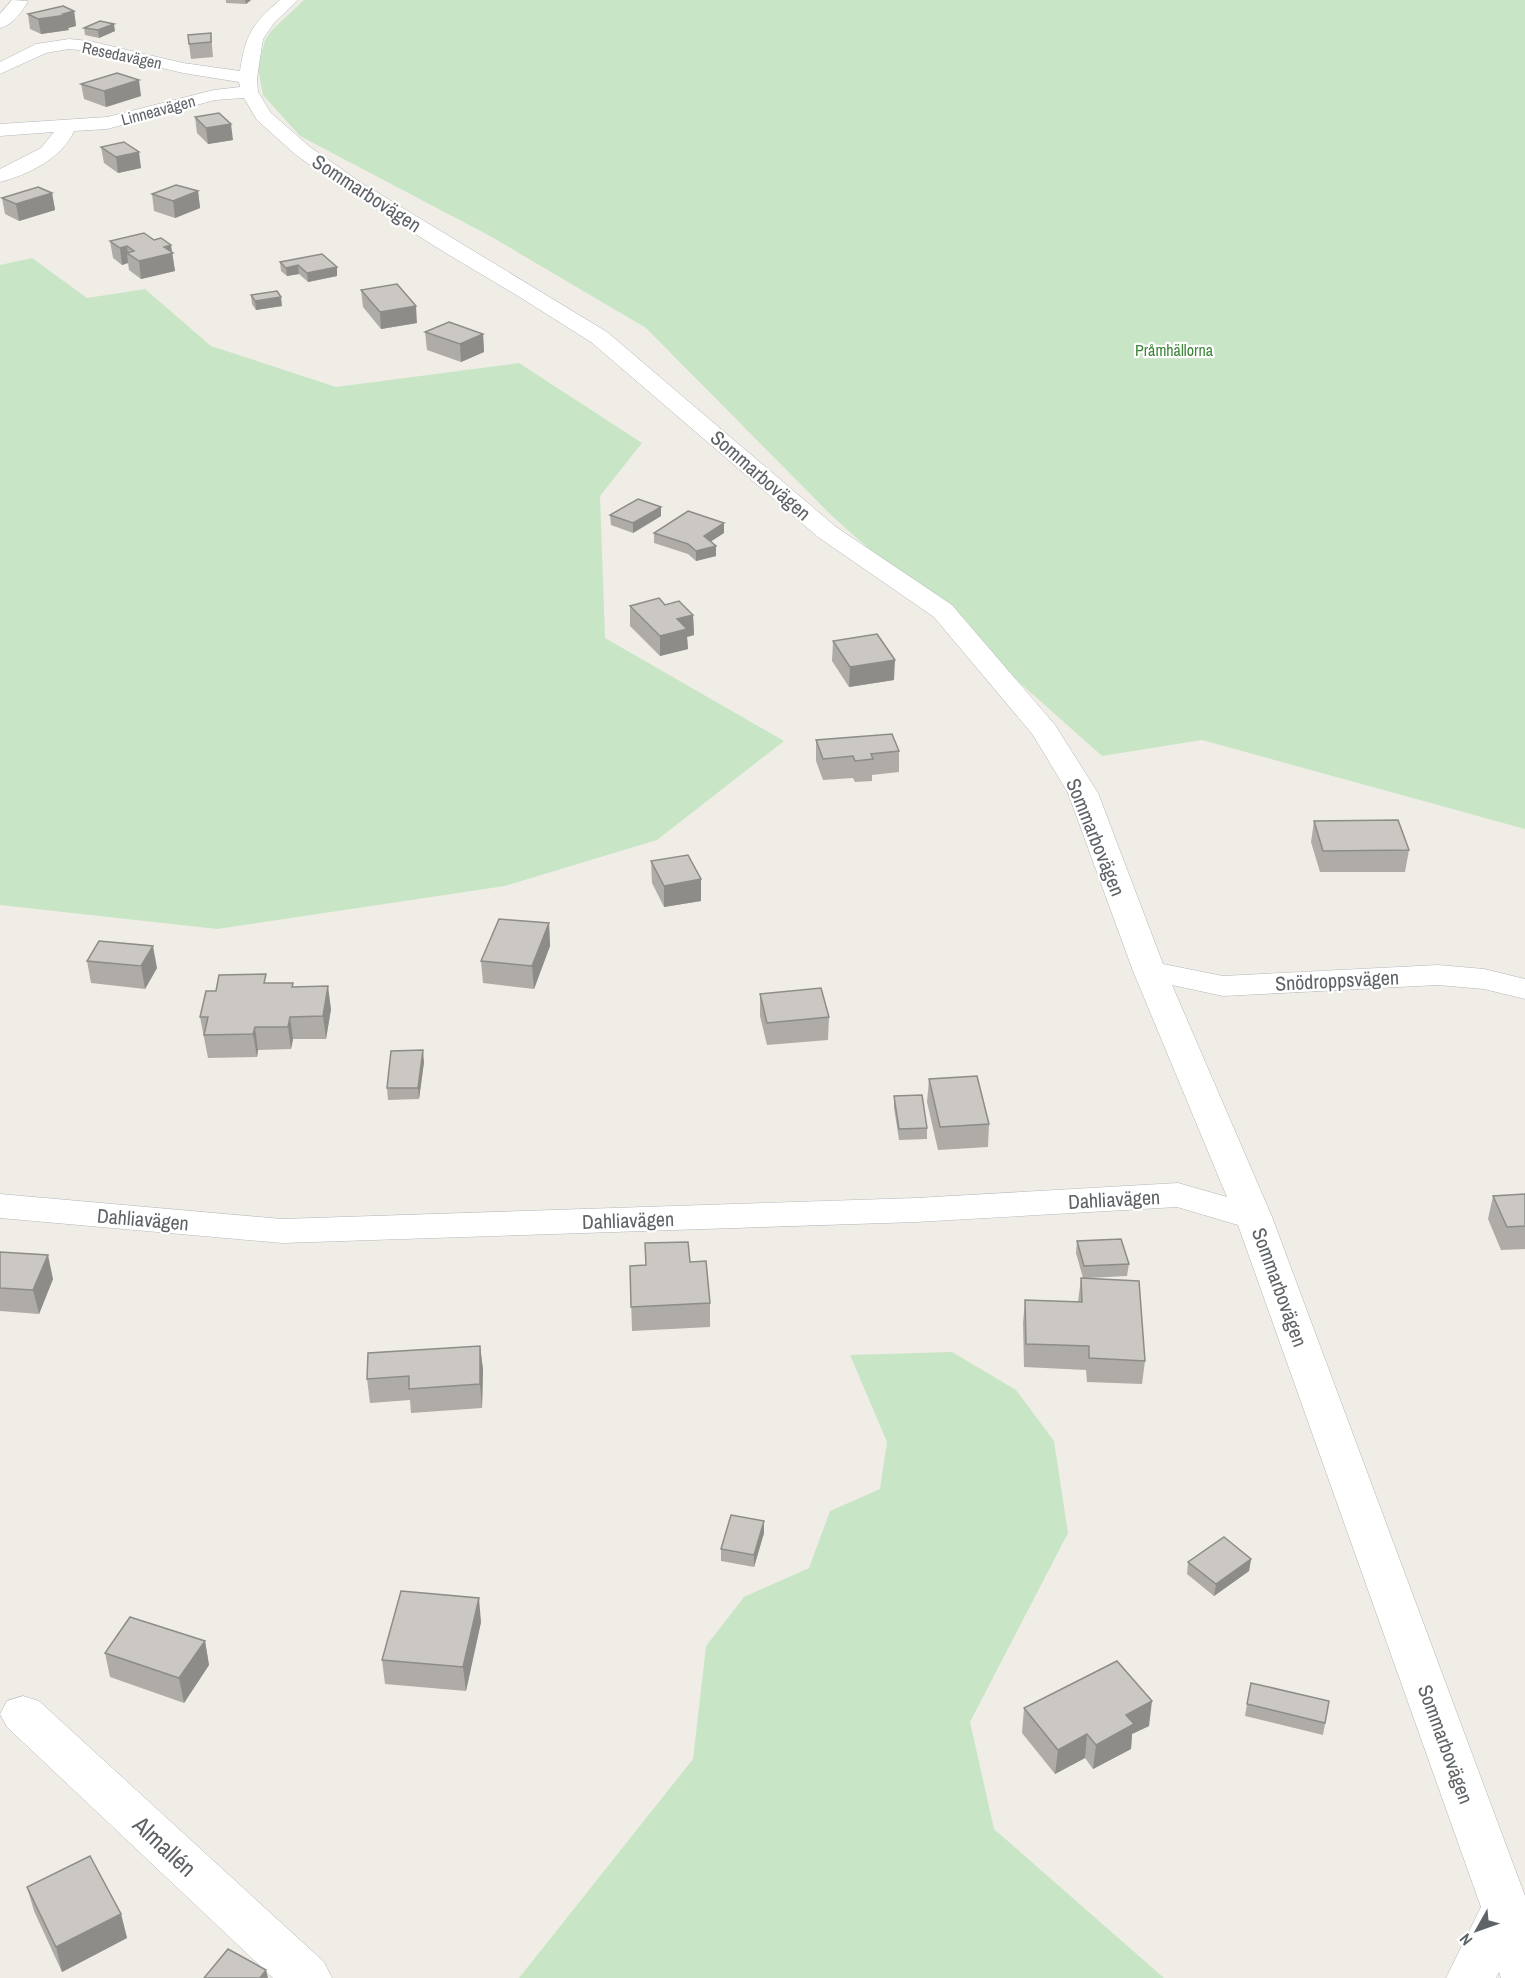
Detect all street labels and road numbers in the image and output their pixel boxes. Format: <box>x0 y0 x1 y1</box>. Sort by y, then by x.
street label: Resedavägen <box>80 36 164 74</box>
street label: Linneavägen <box>119 90 197 130</box>
street label: Sommarbovägen <box>307 148 427 238</box>
street label: Sommarbovägen <box>705 424 817 526</box>
street label: Sommarbovägen <box>1060 774 1132 900</box>
street label: Snödroppsvägen <box>1274 963 1400 997</box>
street label: Dahliavägen <box>1067 1183 1161 1215</box>
street label: Dahliavägen <box>96 1202 190 1236</box>
street label: Dahliavägen <box>582 1205 674 1235</box>
street label: Sommarbovägen <box>1246 1224 1314 1350</box>
street label: Sommarbovägen <box>1412 1681 1480 1807</box>
street label: Almallén <box>126 1808 204 1883</box>

